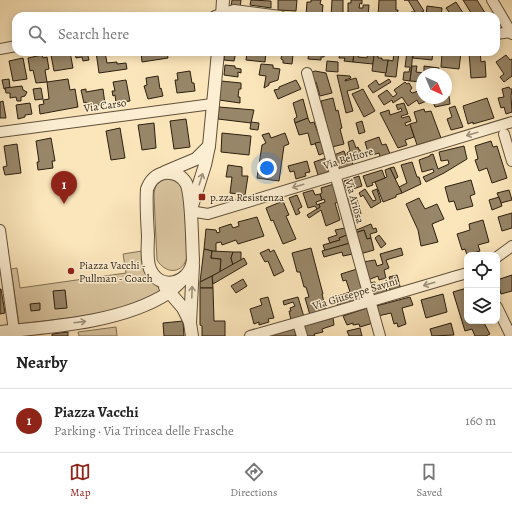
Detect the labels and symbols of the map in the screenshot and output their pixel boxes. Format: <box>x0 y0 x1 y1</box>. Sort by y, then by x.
north arrow <box>416 68 452 104</box>
street label: Via Carso <box>82 95 128 116</box>
one-way arrow <box>466 131 479 138</box>
street label: Via Belfiore <box>320 144 375 174</box>
your location <box>257 158 277 178</box>
pin: 1 <box>51 171 77 204</box>
one-way arrow <box>198 172 205 185</box>
street label: Via Ariosa <box>341 176 368 226</box>
one-way arrow <box>292 183 305 190</box>
place label: p.zza Resistenza <box>210 190 285 205</box>
marker: p.zza Resistenza <box>197 192 207 202</box>
place label: Piazza Vacchi - Pullman - Coach <box>79 258 153 286</box>
marker: Piazza Vacchi - Pullman - Coach <box>66 266 76 276</box>
street label: Via Giuseppe Savini <box>310 273 400 314</box>
one-way arrow <box>423 281 436 288</box>
one-way arrow <box>188 286 195 299</box>
one-way arrow <box>73 318 86 326</box>

